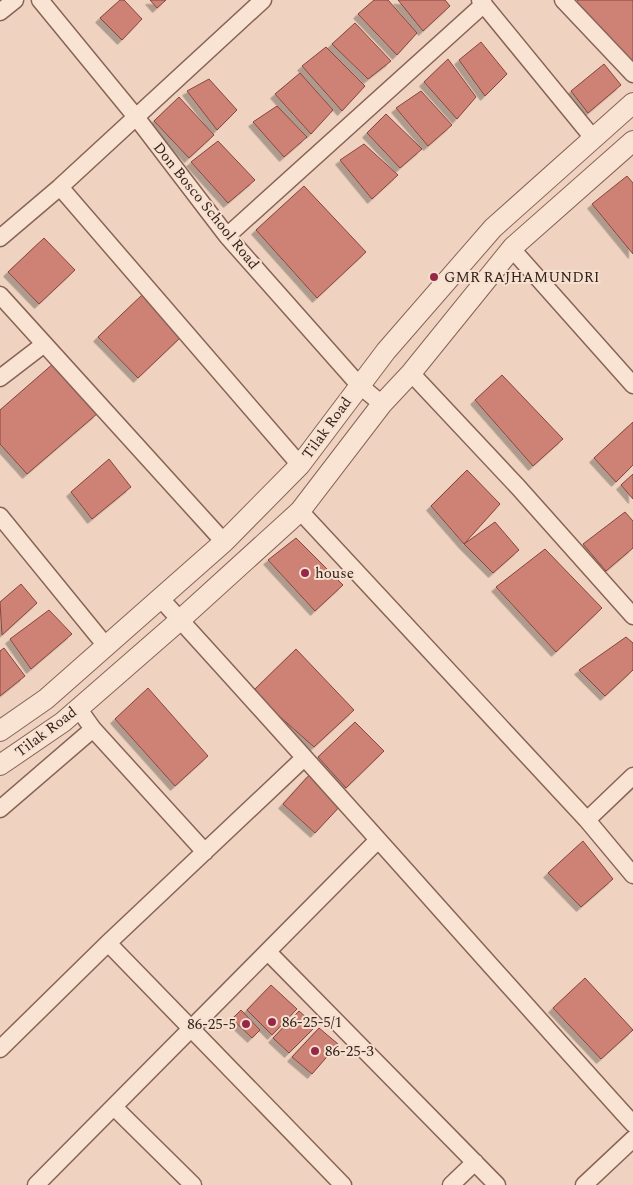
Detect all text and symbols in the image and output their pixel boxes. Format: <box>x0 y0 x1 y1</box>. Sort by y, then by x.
street label: Don Bosco School Road <box>147 137 265 275</box>
place label: GMR RAJHAMUNDRI <box>444 266 600 289</box>
marker: GMR RAJHAMUNDRI <box>428 271 440 283</box>
street label: Tilak Road <box>296 392 358 464</box>
place label: house <box>315 562 354 585</box>
marker: house <box>299 567 311 579</box>
street label: Tilak Road <box>10 701 82 763</box>
place label: 86-25-5/1 <box>282 1011 342 1034</box>
place label: 86-25-5 <box>187 1013 236 1036</box>
marker: 86-25-5/1 <box>266 1016 278 1028</box>
marker: 86-25-5 <box>240 1018 252 1030</box>
place label: 86-25-3 <box>325 1040 374 1063</box>
marker: 86-25-3 <box>309 1045 321 1057</box>

